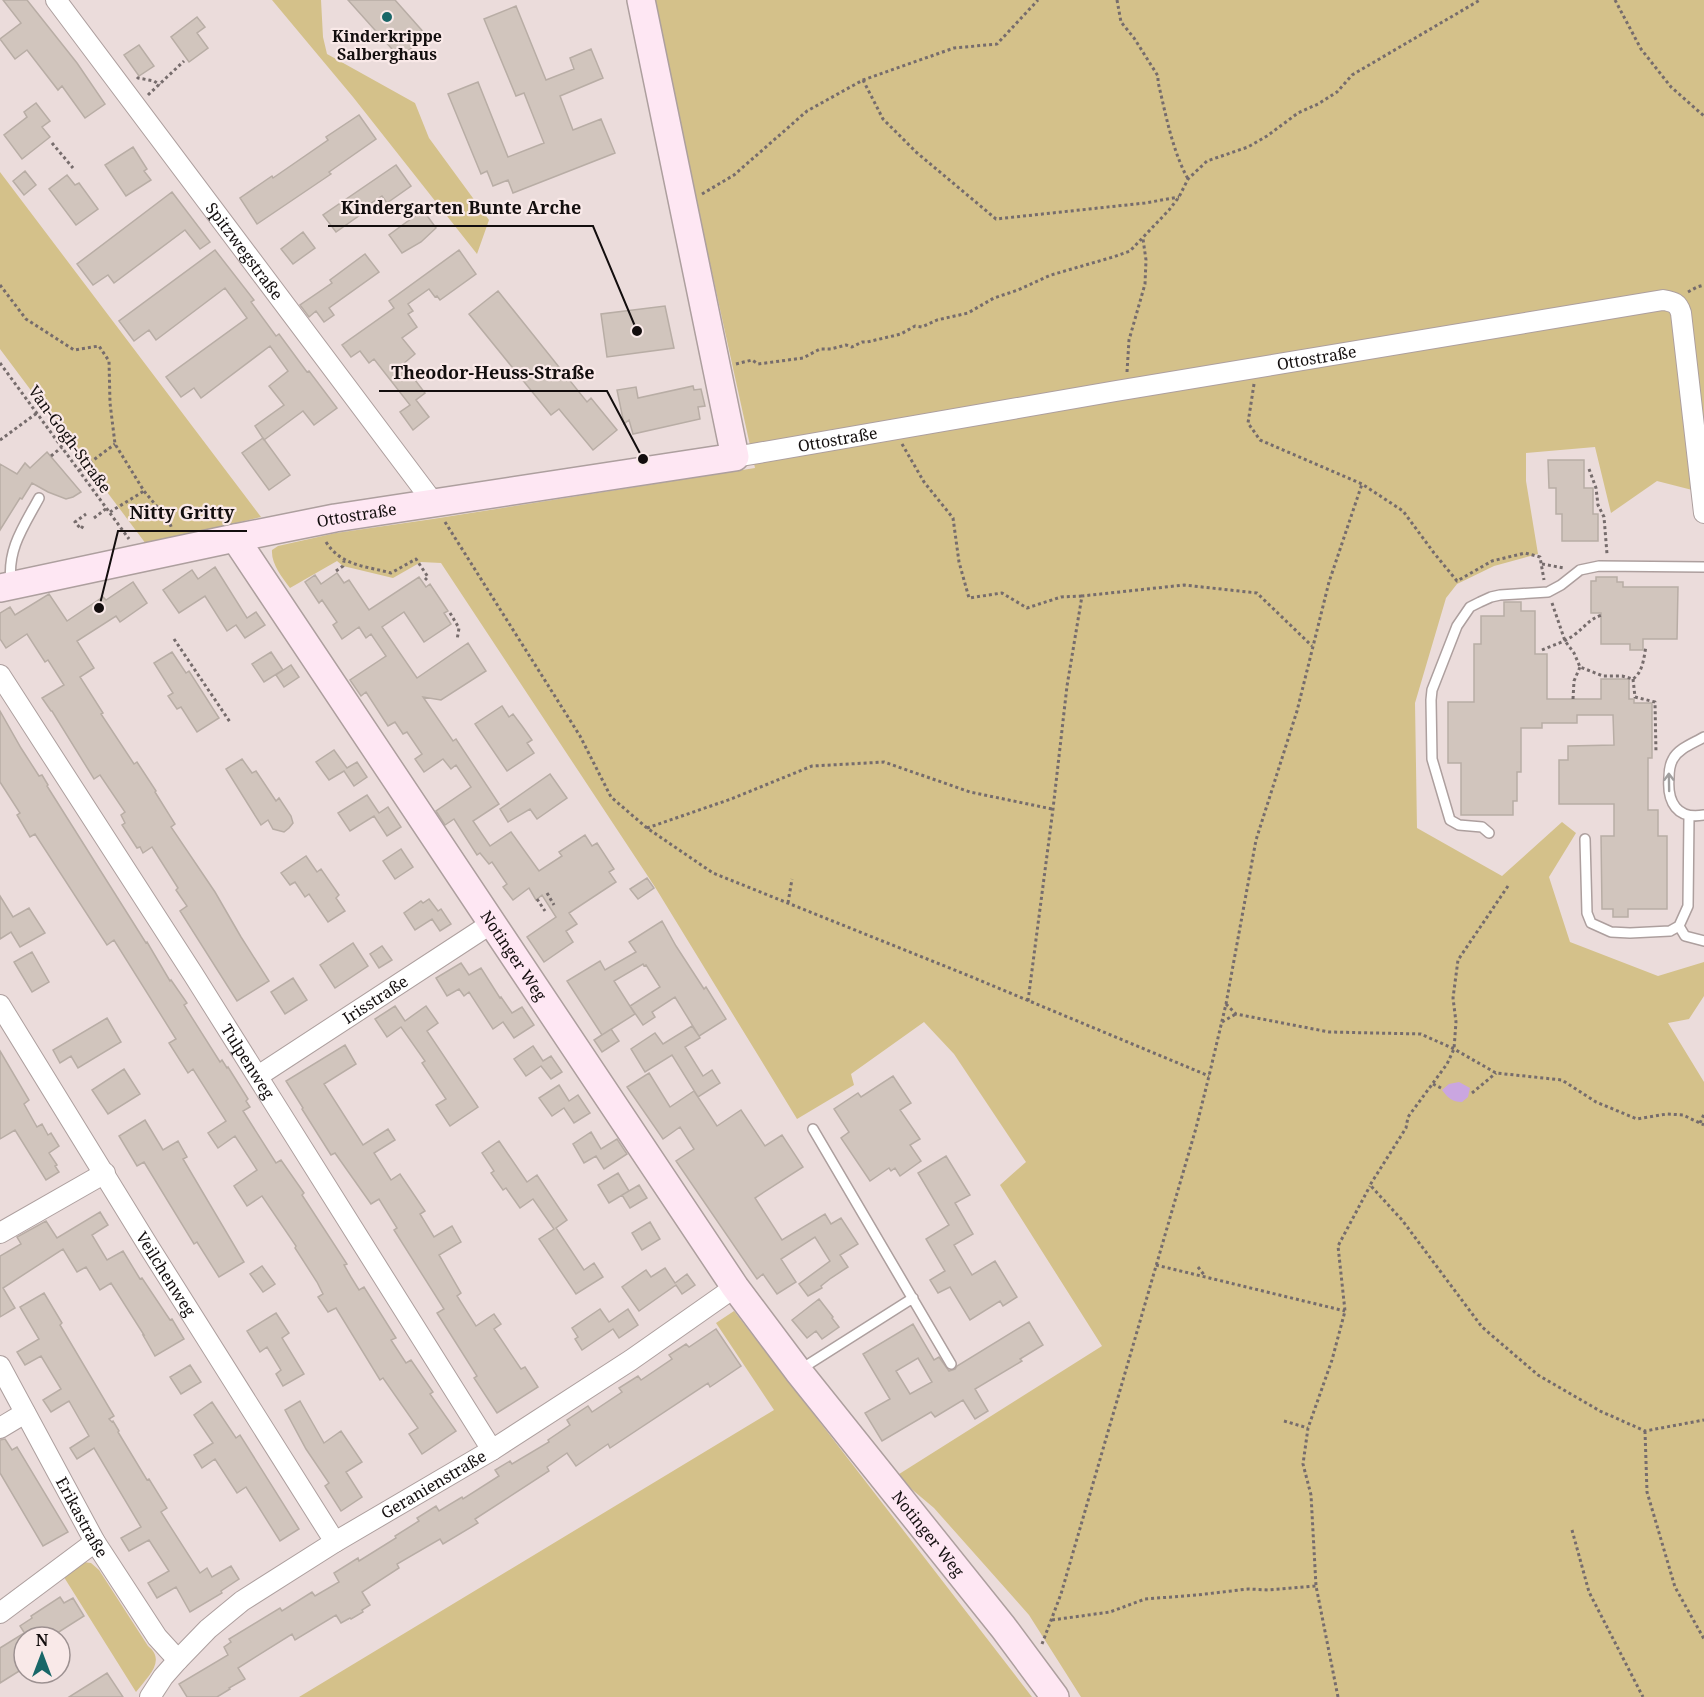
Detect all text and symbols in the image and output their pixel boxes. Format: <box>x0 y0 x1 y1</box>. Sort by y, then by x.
marker: Kinderkrippe Salberghaus <box>380 10 394 24</box>
place label: Kinderkrippe Salberghaus <box>332 25 442 65</box>
callout: Kindergarten Bunte Arche <box>328 190 593 226</box>
text: Kindergarten Bunte Arche <box>341 195 581 219</box>
street label: Spitzwegstraße <box>201 198 288 304</box>
street label: Ottostraße <box>1275 340 1358 375</box>
callout: Theodor-Heuss-Straße <box>379 355 607 391</box>
text: Theodor-Heuss-Straße <box>391 360 595 384</box>
street label: Van-Gogh-Straße <box>23 381 117 497</box>
street label: Ottostraße <box>796 422 879 457</box>
callout: Nitty Gritty <box>118 495 247 531</box>
street label: Ottostraße <box>315 498 398 532</box>
text: Nitty Gritty <box>130 500 235 524</box>
one-way arrow <box>1663 773 1675 793</box>
street label: Notinger Weg <box>476 906 552 1005</box>
street label: Irisstraße <box>338 970 412 1029</box>
street label: Tulpenweg <box>216 1020 280 1103</box>
street label: Veilchenweg <box>131 1227 201 1321</box>
street label: Geranienstraße <box>377 1445 490 1524</box>
street label: Erikastraße <box>51 1473 113 1562</box>
street label: Notinger Weg <box>887 1486 970 1582</box>
north arrow <box>12 1625 72 1685</box>
text: N <box>36 1629 49 1651</box>

